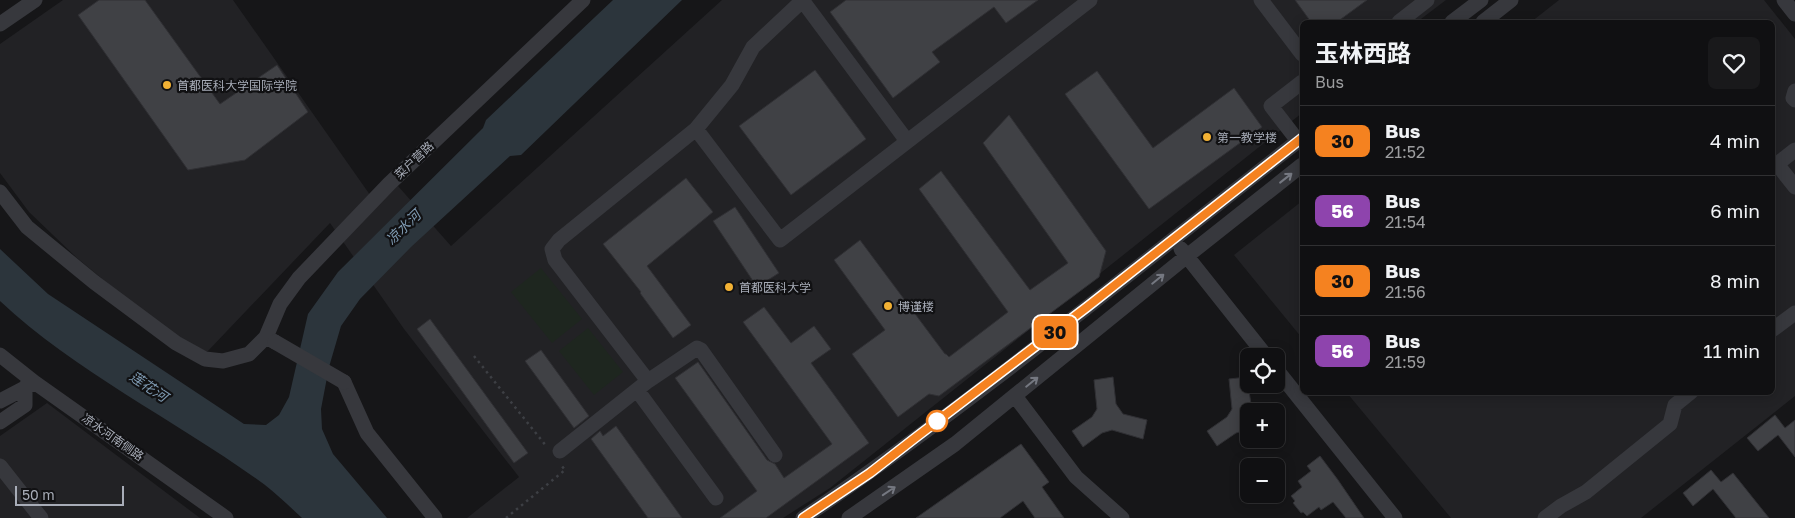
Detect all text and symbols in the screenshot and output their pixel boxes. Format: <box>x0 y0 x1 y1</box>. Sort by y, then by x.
button: heart <box>1708 37 1760 89</box>
text: 玉林西路 <box>1315 38 1411 67</box>
text: Bus <box>1315 72 1344 92</box>
place label: 首都医科大学国际学院 <box>177 78 297 93</box>
marker: 首都医科大学国际学院 <box>161 79 173 91</box>
text: Bus <box>1385 119 1420 142</box>
text: 4 min <box>1710 129 1760 152</box>
place label: 第一教学楼 <box>1217 130 1277 145</box>
text: 30 <box>1331 130 1354 152</box>
marker: 第一教学楼 <box>1201 131 1213 143</box>
street label: 菜户营路 <box>391 138 437 182</box>
text: 21:52 <box>1385 142 1425 162</box>
one-way arrow <box>1279 173 1292 184</box>
text: Bus <box>1385 189 1420 212</box>
text: 6 min <box>1710 199 1760 222</box>
text: 56 <box>1331 200 1354 222</box>
water label: 凉水河 <box>382 204 426 248</box>
text: 21:54 <box>1385 212 1426 232</box>
text: Bus <box>1385 259 1420 282</box>
text: 8 min <box>1710 269 1760 292</box>
text: 30 <box>1331 270 1354 292</box>
one-way arrow <box>1152 274 1165 285</box>
place label: 首都医科大学 <box>739 280 811 295</box>
marker: 首都医科大学 <box>723 281 735 293</box>
text: 21:56 <box>1385 282 1426 302</box>
place label: 博谨楼 <box>898 299 934 314</box>
marker: 博谨楼 <box>882 300 894 312</box>
line badge: 30 <box>1032 316 1078 348</box>
text: 30 <box>1044 321 1066 343</box>
text: Bus <box>1385 329 1420 352</box>
text: 11 min <box>1703 339 1760 362</box>
text: 56 <box>1331 340 1354 362</box>
map controls <box>1240 348 1285 503</box>
button: locate <box>1240 348 1285 393</box>
text: 21:59 <box>1385 352 1426 372</box>
water label: 莲花河 <box>127 367 174 406</box>
one-way arrow <box>1026 376 1039 387</box>
button: + <box>1240 403 1285 448</box>
street label: 凉水河南侧路 <box>79 410 147 464</box>
unlabelled marker <box>926 410 948 432</box>
button: − <box>1240 458 1285 503</box>
scale bar <box>15 483 124 506</box>
one-way arrow <box>882 485 896 496</box>
text: 50 m <box>22 486 55 503</box>

